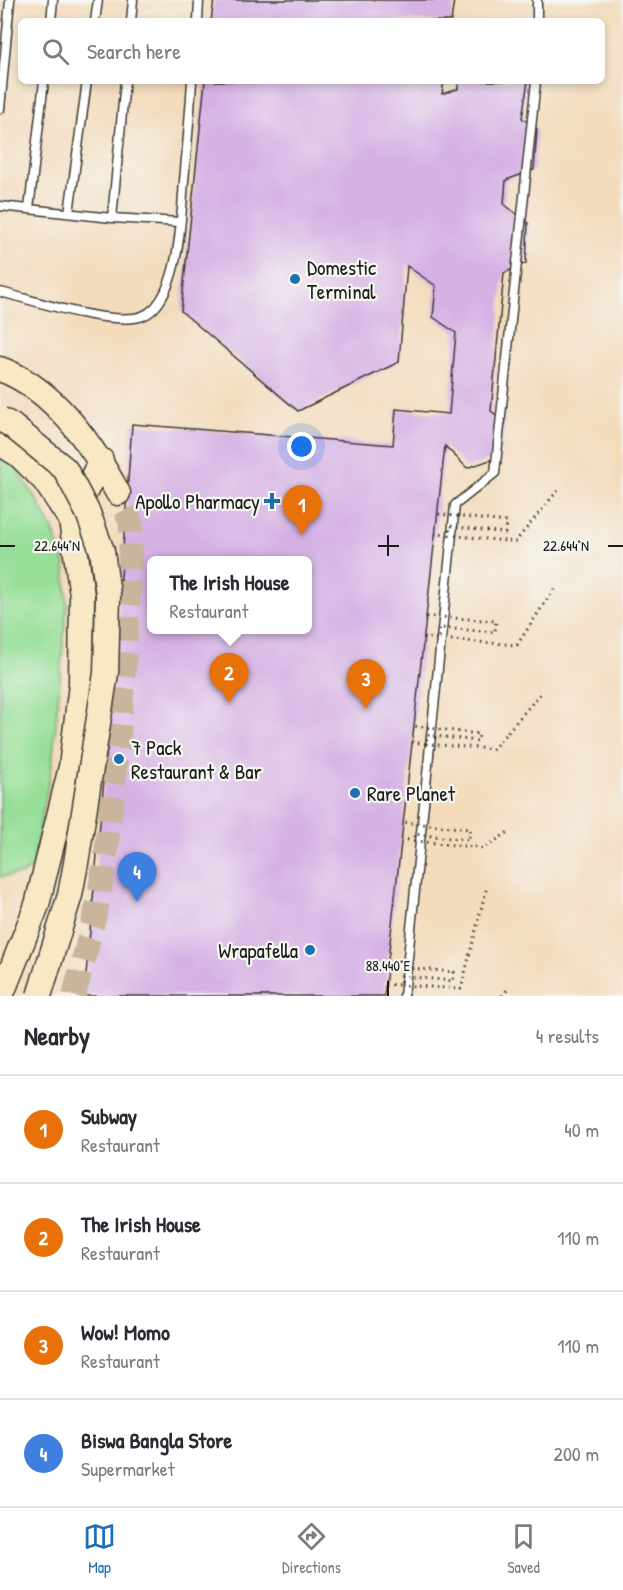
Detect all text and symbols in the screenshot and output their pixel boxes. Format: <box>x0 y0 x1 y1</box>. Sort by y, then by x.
search box <box>18 18 605 84</box>
icon: search <box>39 35 72 68</box>
text: Search here <box>87 36 181 66</box>
place label: Domestic Terminal <box>307 253 377 306</box>
marker: Domestic Terminal <box>288 272 302 286</box>
your location <box>287 432 316 461</box>
pin: 1 <box>282 486 322 535</box>
place label: Apollo Pharmacy <box>135 487 260 516</box>
marker: Apollo Pharmacy <box>265 494 279 508</box>
text: 22.644°N <box>34 535 80 556</box>
text: 22.644°N <box>543 535 589 556</box>
popup <box>147 556 312 634</box>
text: The Irish House <box>170 567 289 597</box>
text: Restaurant <box>170 597 248 624</box>
pin: 2 <box>210 654 248 703</box>
pin: 3 <box>346 660 386 709</box>
place label: 7 Pack Restaurant & Bar <box>131 733 262 786</box>
marker: 7 Pack Restaurant & Bar <box>112 752 126 766</box>
place label: Rare Planet <box>367 779 456 808</box>
marker: Rare Planet <box>348 786 362 800</box>
pin: 4 <box>118 852 156 902</box>
place label: Wrapafella <box>218 936 298 965</box>
marker: Wrapafella <box>303 943 317 957</box>
text: 88.440°E <box>366 955 411 976</box>
text: Nearby <box>24 1018 90 1053</box>
text: 4 results <box>536 1022 599 1049</box>
text: Subway <box>81 1101 137 1131</box>
text: 1 <box>40 1116 47 1143</box>
text: 40 m <box>564 1116 599 1143</box>
text: Restaurant <box>81 1131 160 1158</box>
text: The Irish House <box>81 1209 201 1239</box>
text: 2 <box>39 1224 48 1251</box>
text: 110 m <box>557 1224 599 1251</box>
text: Restaurant <box>81 1239 160 1266</box>
text: Wow! Momo <box>81 1317 170 1347</box>
text: 3 <box>39 1332 48 1359</box>
text: 110 m <box>557 1332 599 1359</box>
text: Restaurant <box>81 1347 160 1374</box>
text: Biswa Bangla Store <box>81 1425 232 1455</box>
text: 4 <box>40 1440 47 1467</box>
text: 200 m <box>554 1440 599 1467</box>
text: Supermarket <box>81 1455 175 1482</box>
tab: Map <box>83 1520 116 1578</box>
tab: Directions <box>282 1520 341 1578</box>
tab: Saved <box>507 1520 540 1578</box>

